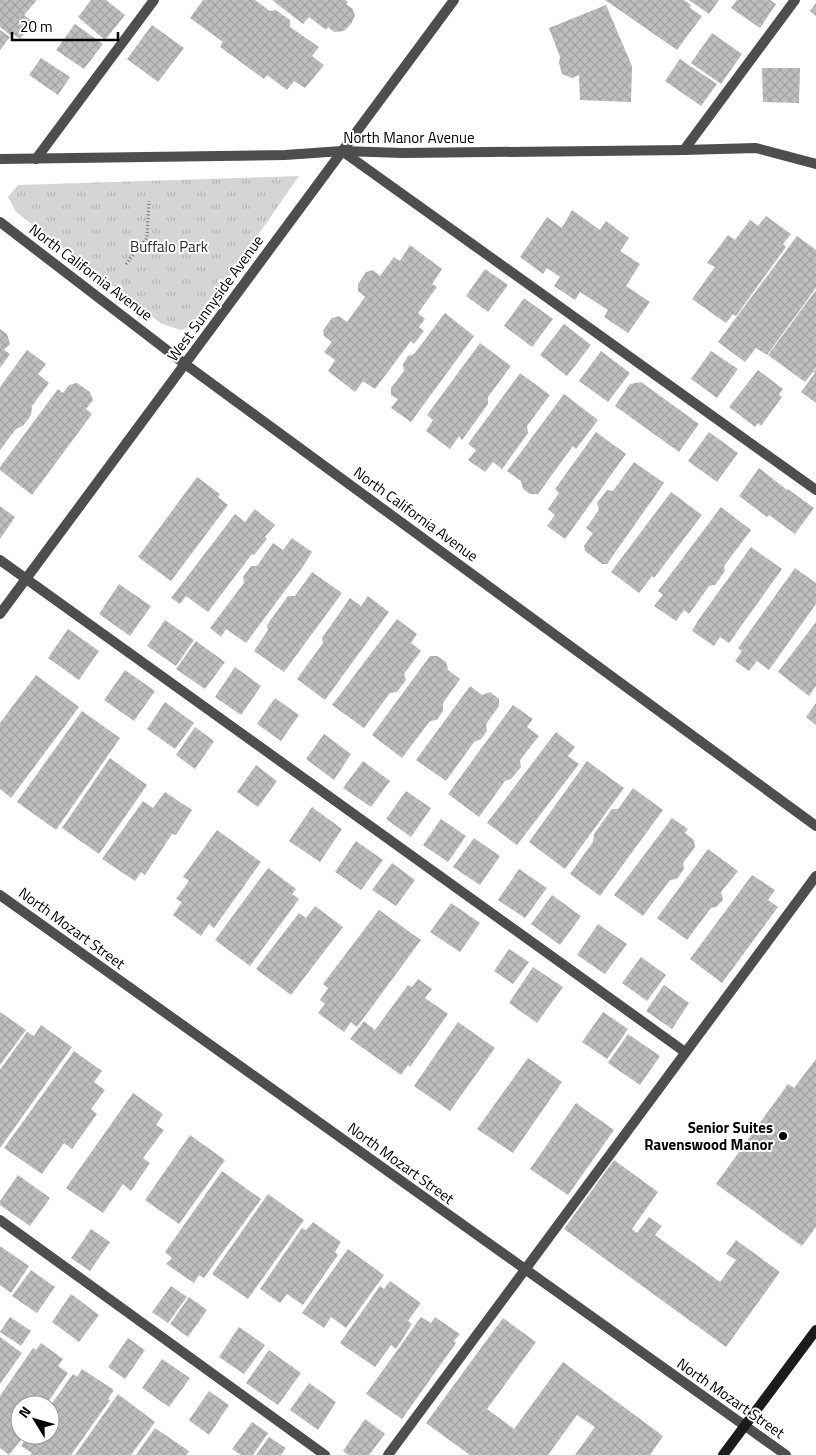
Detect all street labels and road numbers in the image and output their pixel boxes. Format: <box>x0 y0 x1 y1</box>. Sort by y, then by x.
street label: North Manor Avenue <box>343 126 475 149</box>
street label: North California Avenue <box>24 218 158 326</box>
street label: West Sunnyside Avenue <box>161 230 269 366</box>
street label: North California Avenue <box>349 461 483 567</box>
street label: North Mozart Street <box>14 881 131 975</box>
street label: North Mozart Street <box>343 1116 460 1210</box>
street label: North Mozart Street <box>672 1352 790 1444</box>

